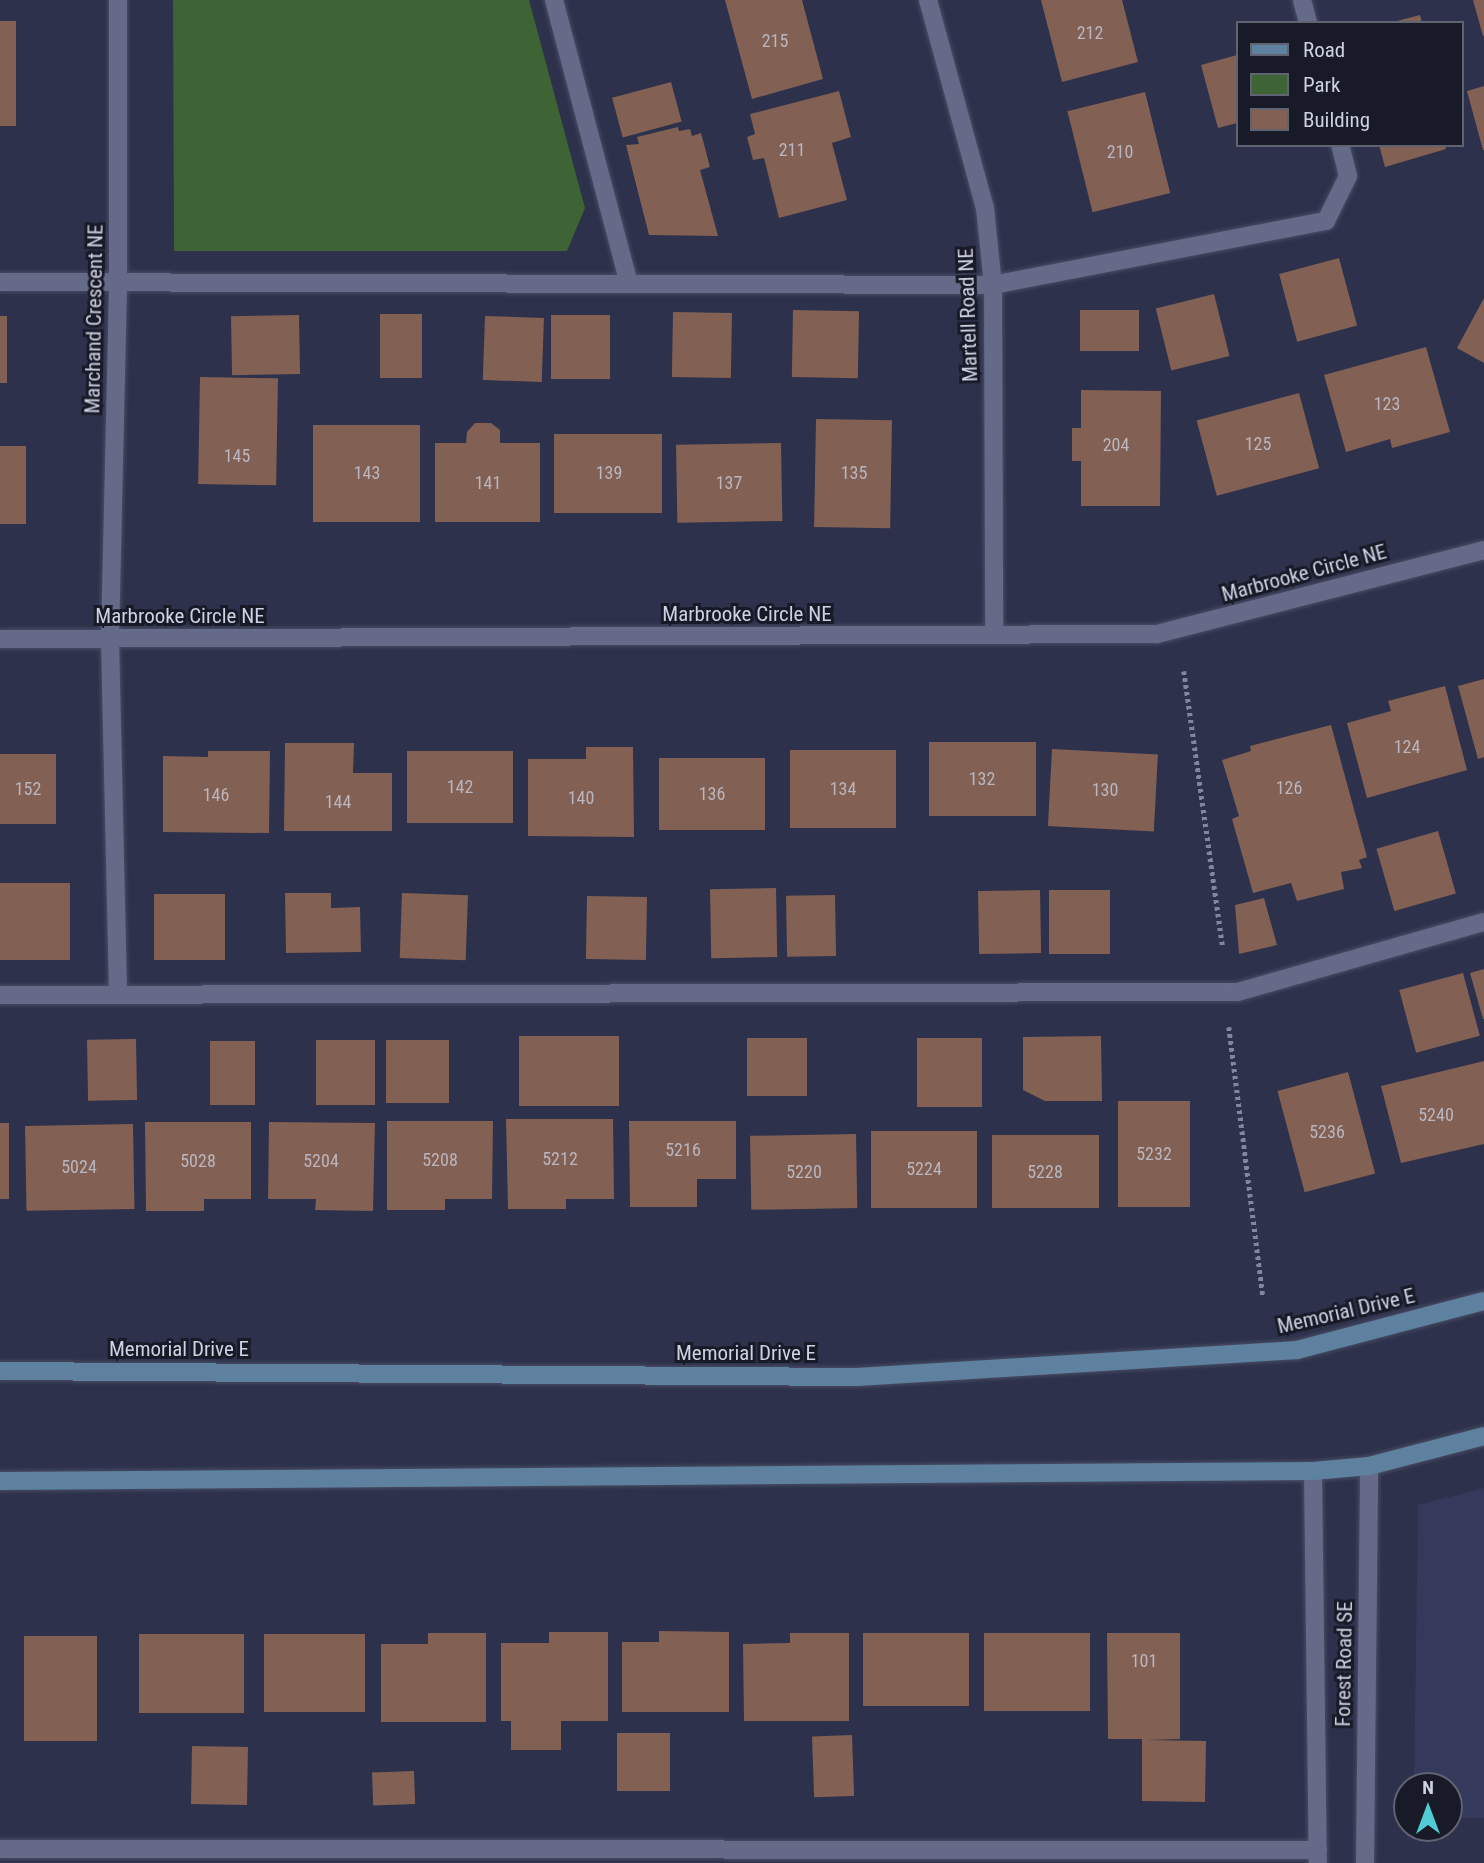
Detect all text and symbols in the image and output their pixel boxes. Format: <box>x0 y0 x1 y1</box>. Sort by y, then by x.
legend <box>1236 21 1463 147</box>
house number: 212 <box>1077 22 1103 44</box>
house number: 215 <box>762 30 788 52</box>
text: Road <box>1303 38 1345 62</box>
text: Park <box>1303 73 1340 97</box>
text: Building <box>1303 108 1370 132</box>
house number: 211 <box>779 139 805 161</box>
house number: 210 <box>1107 141 1133 163</box>
street label: Marchand Crescent NE <box>80 224 108 414</box>
street label: Martell Road NE <box>953 248 983 382</box>
house number: 123 <box>1374 393 1400 415</box>
house number: 125 <box>1245 433 1271 455</box>
house number: 204 <box>1103 434 1129 456</box>
house number: 145 <box>224 445 250 467</box>
house number: 143 <box>354 462 380 484</box>
house number: 139 <box>596 462 622 484</box>
house number: 135 <box>841 462 867 484</box>
house number: 141 <box>475 472 501 494</box>
house number: 137 <box>716 472 742 494</box>
street label: Marbrooke Circle NE <box>1219 539 1389 607</box>
street label: Marbrooke Circle NE <box>662 601 832 627</box>
street label: Marbrooke Circle NE <box>95 603 265 629</box>
house number: 124 <box>1394 736 1420 758</box>
house number: 132 <box>969 768 995 790</box>
house number: 142 <box>447 776 473 798</box>
house number: 126 <box>1276 777 1302 799</box>
house number: 152 <box>15 778 41 800</box>
house number: 134 <box>830 778 856 800</box>
house number: 130 <box>1092 779 1118 801</box>
house number: 136 <box>699 783 725 805</box>
house number: 146 <box>203 784 229 806</box>
house number: 140 <box>568 787 594 809</box>
house number: 144 <box>325 791 351 813</box>
house number: 5240 <box>1418 1104 1454 1126</box>
house number: 5236 <box>1309 1121 1345 1143</box>
house number: 5216 <box>665 1139 701 1161</box>
house number: 5232 <box>1136 1143 1172 1165</box>
house number: 5212 <box>542 1148 578 1170</box>
house number: 5208 <box>422 1149 458 1171</box>
house number: 5028 <box>180 1150 216 1172</box>
house number: 5204 <box>303 1150 339 1172</box>
house number: 5024 <box>61 1156 97 1178</box>
house number: 5224 <box>906 1158 942 1180</box>
house number: 5220 <box>786 1161 822 1183</box>
house number: 5228 <box>1027 1161 1063 1183</box>
street label: Memorial Drive E <box>1275 1283 1417 1339</box>
street label: Memorial Drive E <box>109 1336 249 1362</box>
street label: Memorial Drive E <box>676 1340 816 1366</box>
street label: Forest Road SE <box>1330 1601 1358 1727</box>
house number: 101 <box>1131 1650 1157 1672</box>
north arrow <box>1393 1772 1463 1842</box>
text: N <box>1422 1776 1434 1799</box>

